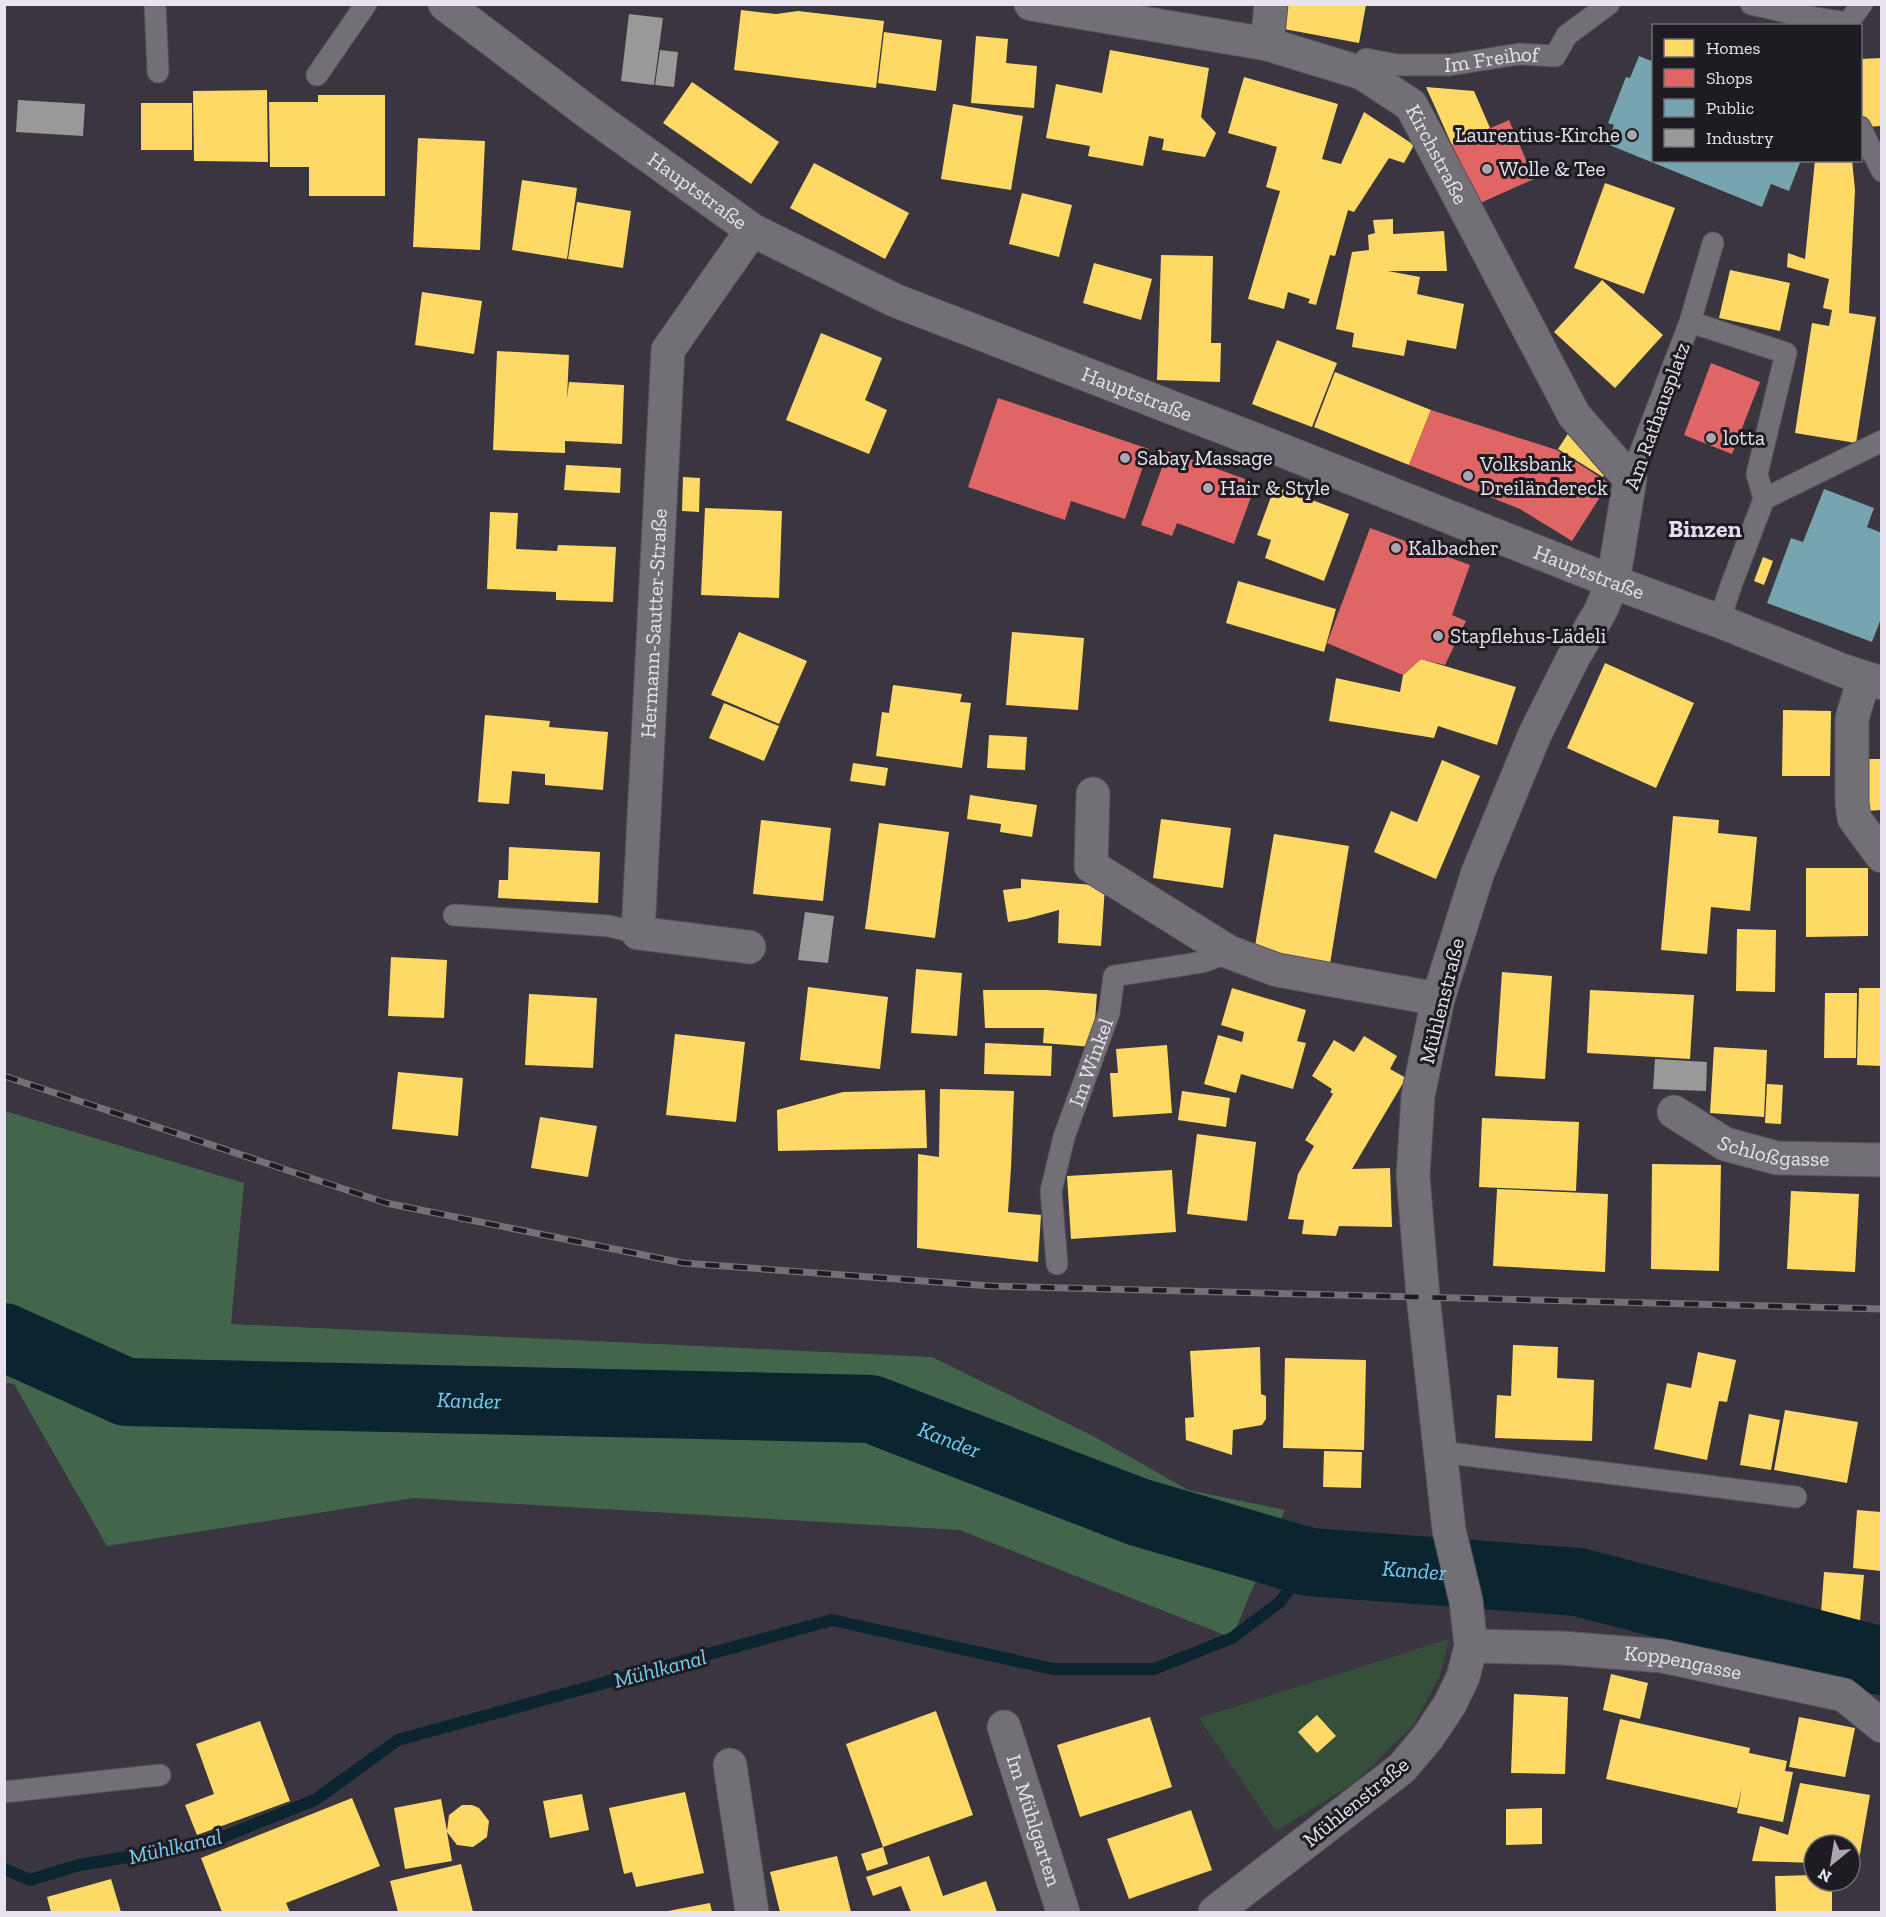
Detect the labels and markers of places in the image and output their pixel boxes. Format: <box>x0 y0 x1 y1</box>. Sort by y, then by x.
place label: Laurentius-Kirche <box>1455 122 1620 147</box>
marker: Laurentius-Kirche <box>1625 128 1639 142</box>
place label: Wolle & Tee <box>1499 156 1605 181</box>
marker: Wolle & Tee <box>1480 162 1494 176</box>
place label: lotta <box>1723 425 1765 450</box>
marker: lotta <box>1704 431 1718 445</box>
place label: Sabay Massage <box>1137 445 1273 470</box>
marker: Sabay Massage <box>1118 451 1132 465</box>
place label: Volksbank Dreiländereck <box>1479 451 1608 500</box>
marker: Volksbank Dreiländereck <box>1461 469 1475 483</box>
place label: Hair & Style <box>1220 475 1330 500</box>
marker: Hair & Style <box>1201 481 1215 495</box>
place label: Kalbacher <box>1408 535 1499 560</box>
marker: Kalbacher <box>1389 541 1403 555</box>
place label: Stapflehus-Lädeli <box>1450 623 1607 648</box>
marker: Stapflehus-Lädeli <box>1431 629 1445 643</box>

